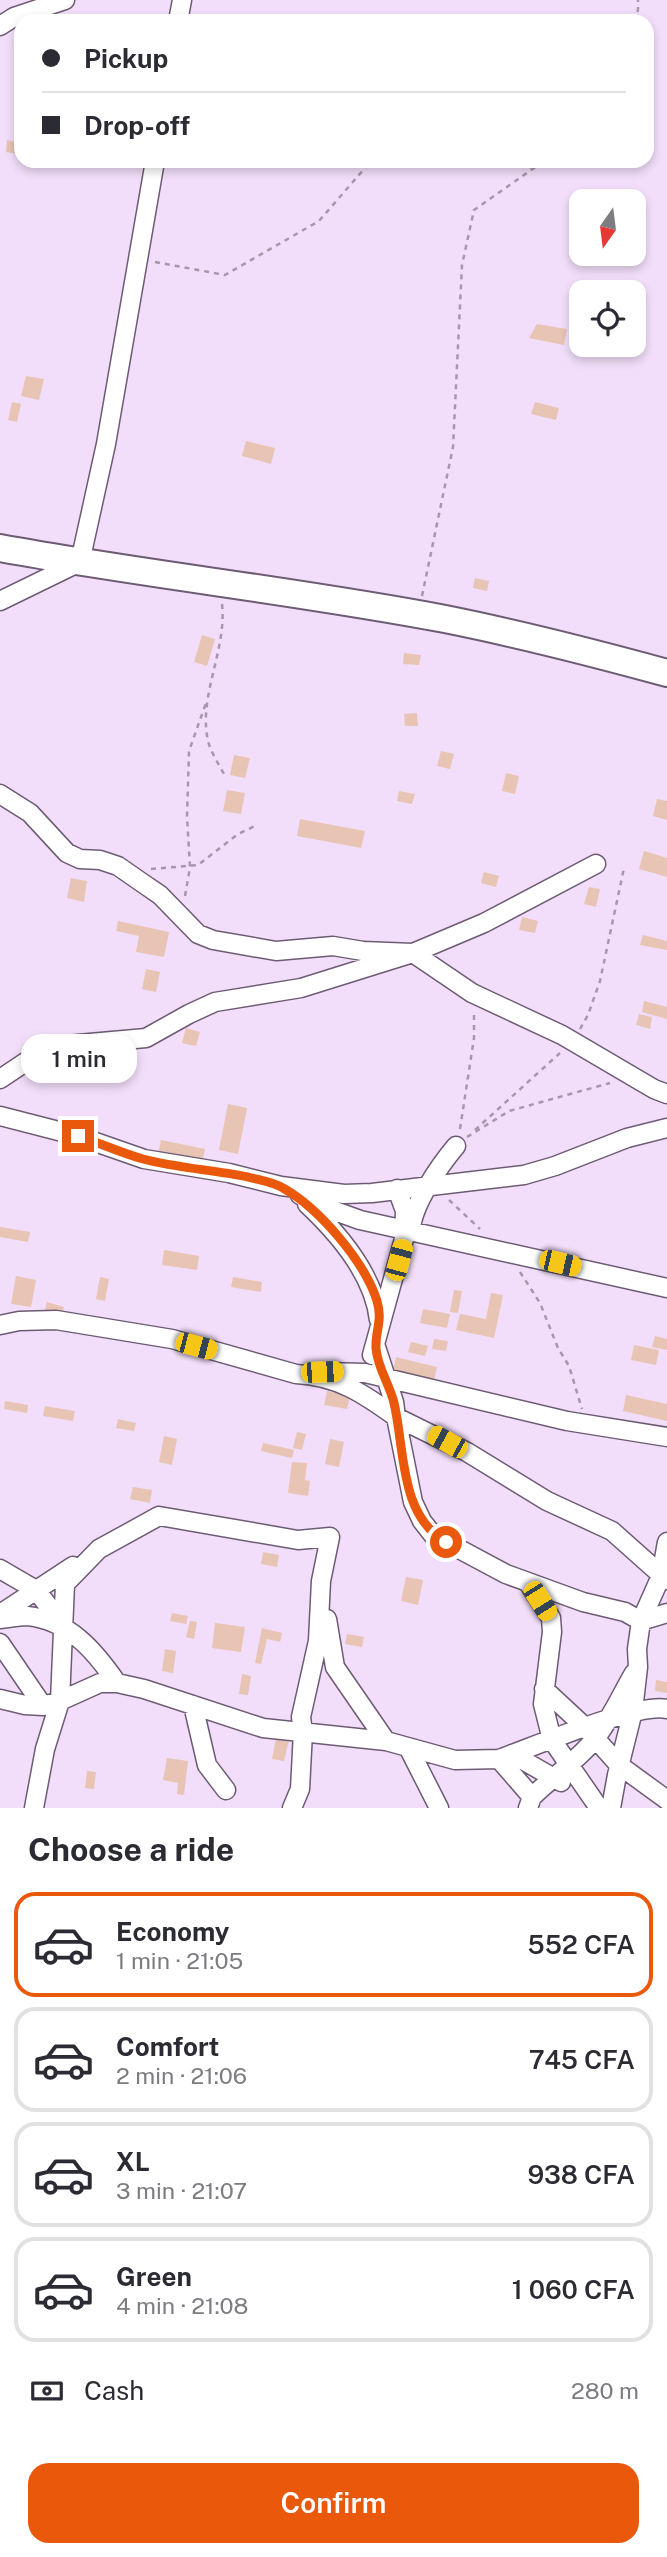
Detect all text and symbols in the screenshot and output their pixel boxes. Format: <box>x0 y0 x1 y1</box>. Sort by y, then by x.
text: Pickup <box>84 43 168 74</box>
text: Drop-off <box>84 110 190 141</box>
north arrow <box>569 189 646 266</box>
map controls <box>569 189 646 357</box>
button: locate <box>569 280 646 357</box>
callout: 1 min <box>20 1034 136 1084</box>
text: 1 min <box>52 1045 106 1072</box>
route end <box>62 1120 94 1152</box>
car <box>384 1237 415 1283</box>
car <box>538 1248 583 1278</box>
car <box>173 1330 220 1362</box>
car <box>301 1361 344 1383</box>
car <box>424 1423 471 1461</box>
route start <box>430 1526 462 1558</box>
car <box>520 1578 561 1624</box>
text: Choose a ride <box>28 1831 234 1868</box>
icon: car <box>32 1913 95 1976</box>
text: Economy <box>116 1916 229 1947</box>
text: 552 CFA <box>528 1929 635 1960</box>
text: 1 min · 21:05 <box>116 1947 243 1974</box>
icon: car <box>32 2028 95 2091</box>
text: Comfort <box>116 2031 219 2062</box>
text: 745 CFA <box>529 2044 635 2075</box>
text: 2 min · 21:06 <box>116 2062 247 2089</box>
icon: car <box>32 2143 95 2206</box>
text: XL <box>116 2146 150 2177</box>
text: 938 CFA <box>527 2159 635 2190</box>
text: 3 min · 21:07 <box>116 2177 247 2204</box>
icon: car <box>32 2258 95 2321</box>
text: Green <box>116 2261 192 2292</box>
text: 1 060 CFA <box>512 2274 635 2305</box>
text: 4 min · 21:08 <box>116 2292 248 2319</box>
icon: cash <box>28 2372 66 2410</box>
text: Cash <box>84 2375 144 2406</box>
text: 280 m <box>571 2377 639 2404</box>
button: Confirm <box>28 2463 639 2543</box>

